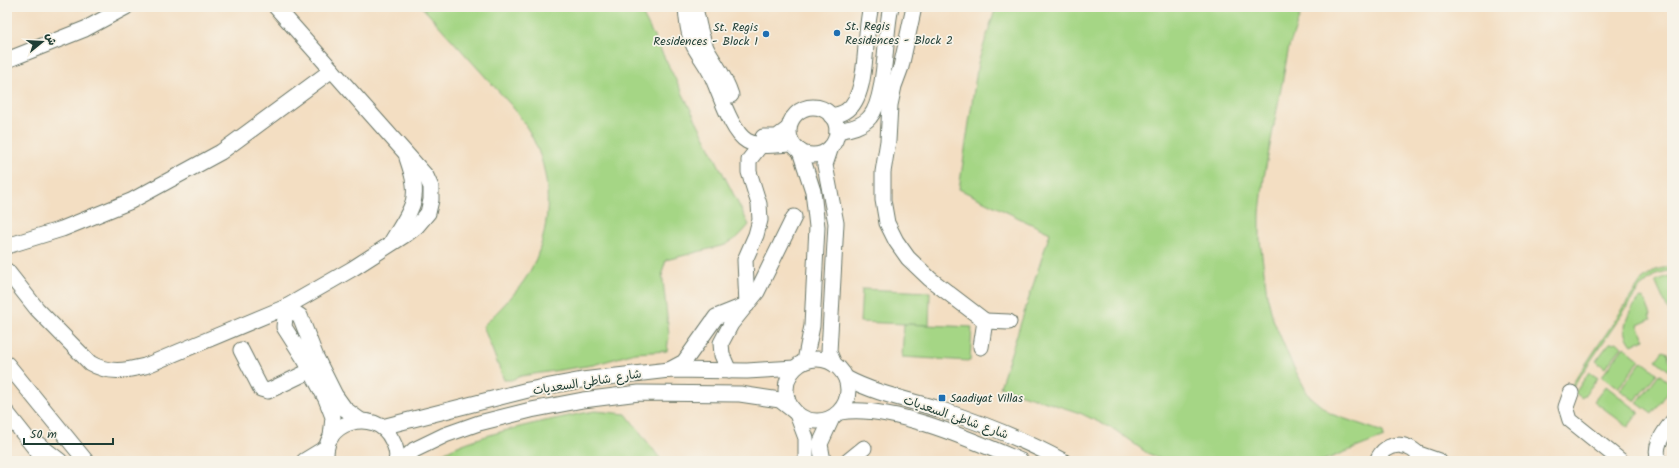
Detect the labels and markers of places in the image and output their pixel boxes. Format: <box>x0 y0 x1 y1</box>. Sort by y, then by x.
place label: St. Regis Residences - Block 2 <box>845 17 953 50</box>
place label: St. Regis Residences - Block 1 <box>653 18 758 51</box>
marker: St. Regis Residences - Block 2 <box>832 28 842 38</box>
marker: St. Regis Residences - Block 1 <box>761 29 771 39</box>
place label: Saadiyat Villas <box>950 389 1023 408</box>
marker: Saadiyat Villas <box>937 393 947 403</box>

